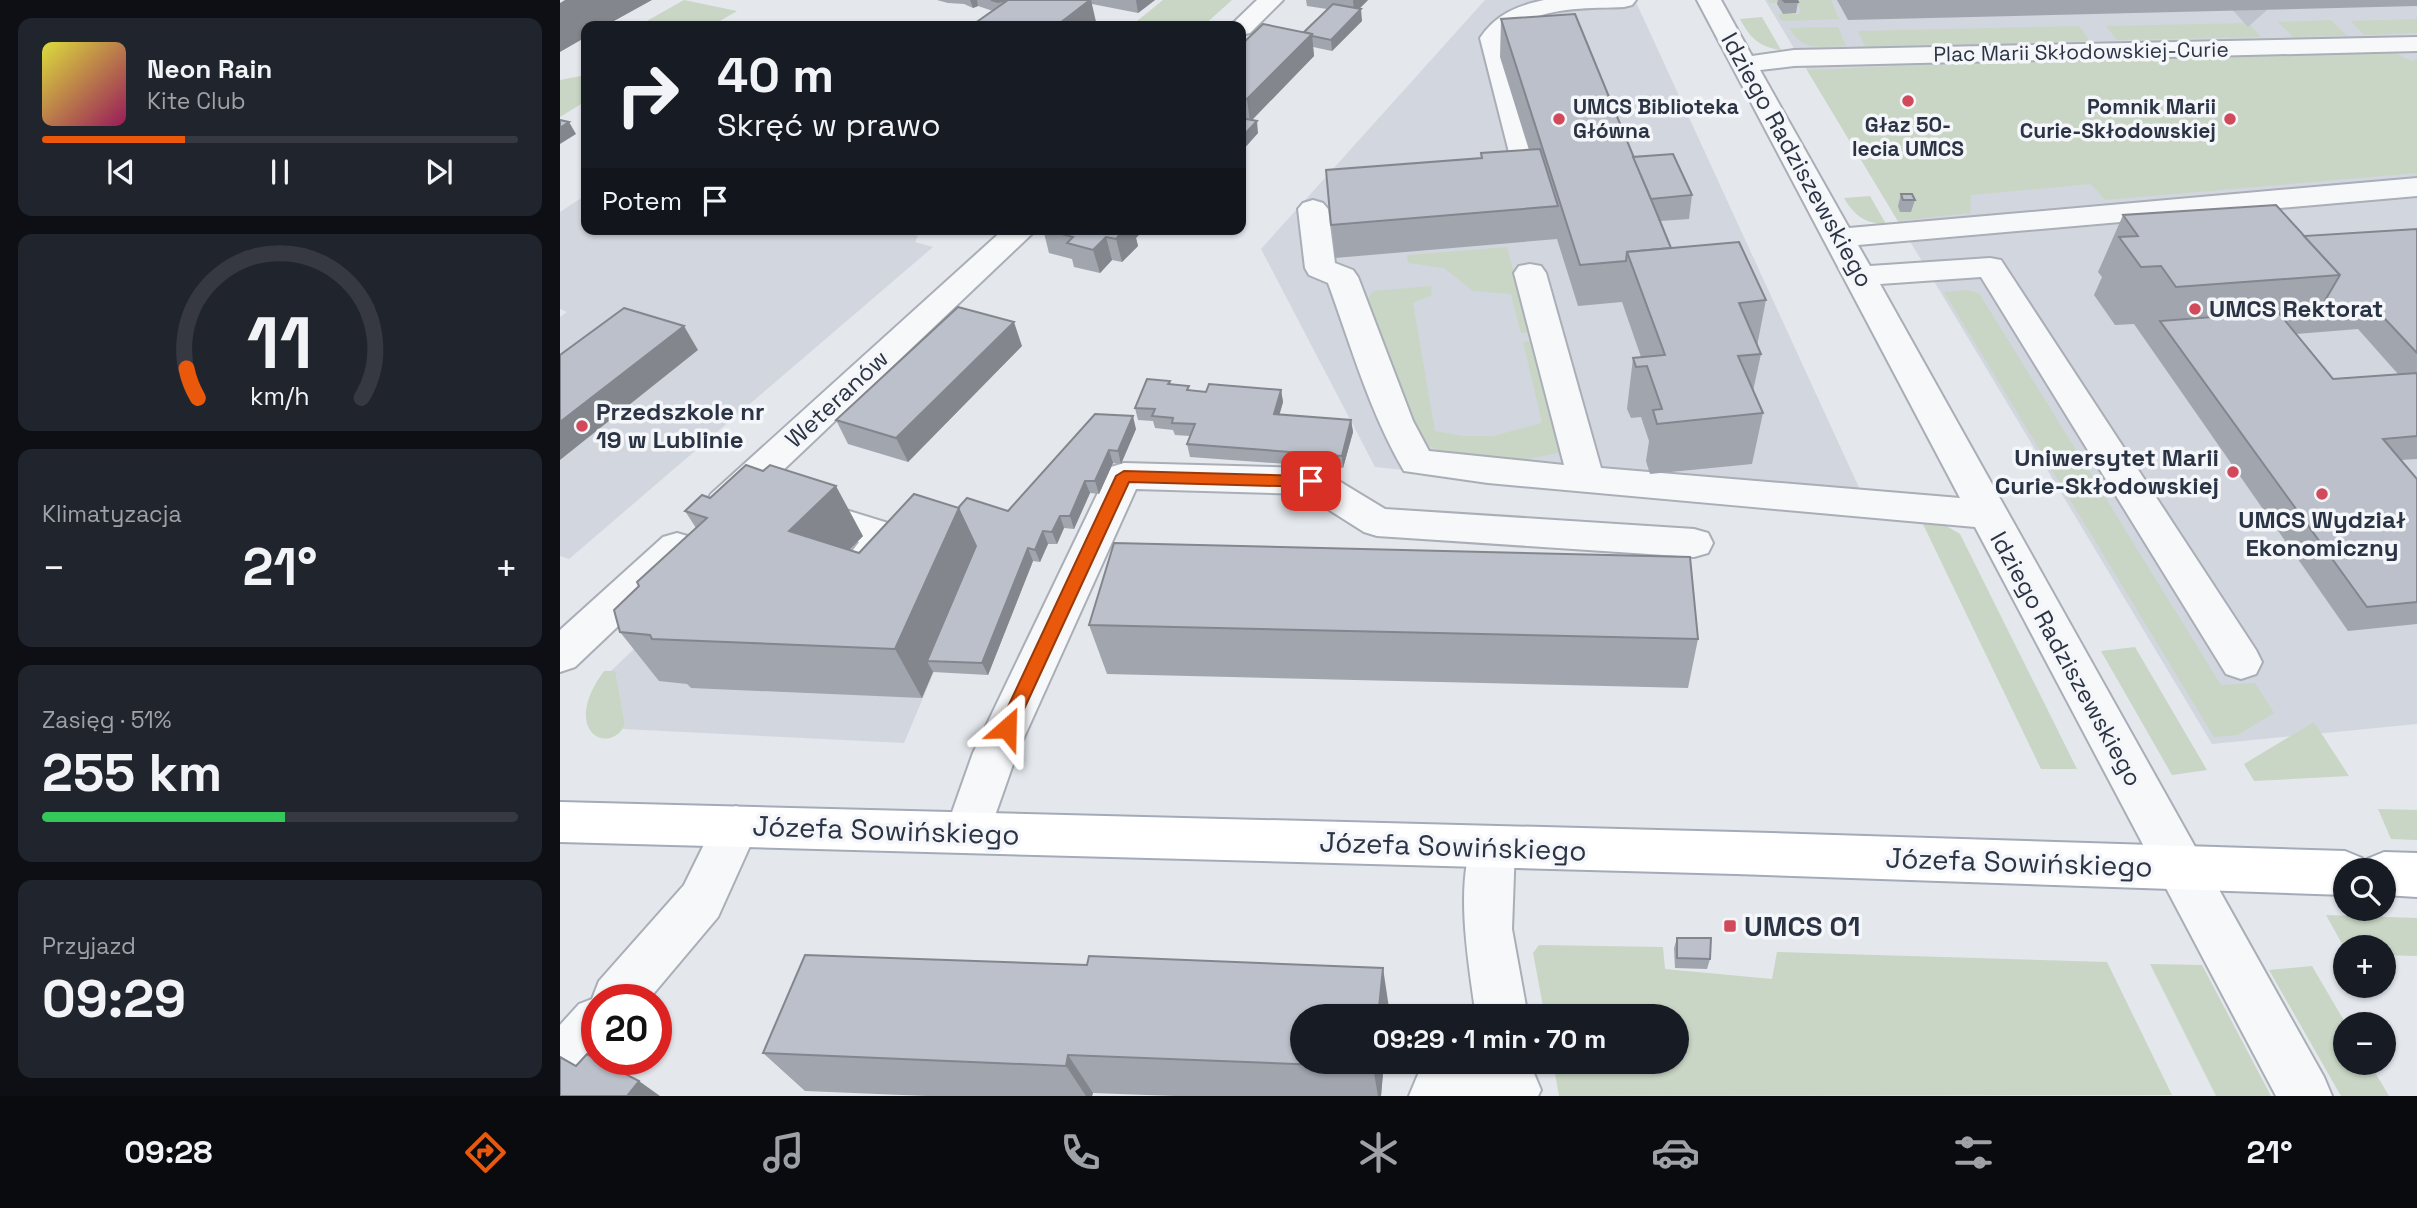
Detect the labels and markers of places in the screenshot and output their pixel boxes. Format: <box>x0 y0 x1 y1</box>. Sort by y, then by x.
place label: UMCS Biblioteka Główna <box>1573 93 1739 144</box>
marker: Głaz 50- lecia UMCS <box>1900 93 1916 109</box>
place label: Pomnik Marii Curie-Skłodowskiej <box>2020 93 2216 144</box>
marker: UMCS Biblioteka Główna <box>1551 111 1567 127</box>
place label: Głaz 50- lecia UMCS <box>1852 111 1964 162</box>
marker: Pomnik Marii Curie-Skłodowskiej <box>2222 111 2238 127</box>
place label: UMCS Rektorat <box>2209 293 2383 324</box>
marker: UMCS Rektorat <box>2187 301 2203 317</box>
place label: Przedszkole nr 19 w Lublinie <box>596 396 765 455</box>
marker: Przedszkole nr 19 w Lublinie <box>574 418 590 434</box>
place label: Uniwersytet Marii Curie-Skłodowskiej <box>1995 442 2219 501</box>
pin <box>1281 451 1341 511</box>
marker: Uniwersytet Marii Curie-Skłodowskiej <box>2225 464 2241 480</box>
marker: UMCS Wydział Ekonomiczny <box>2314 486 2330 502</box>
place label: UMCS Wydział Ekonomiczny <box>2238 504 2406 563</box>
place label: UMCS 01 <box>1744 908 1860 944</box>
marker: UMCS 01 <box>1722 918 1738 934</box>

